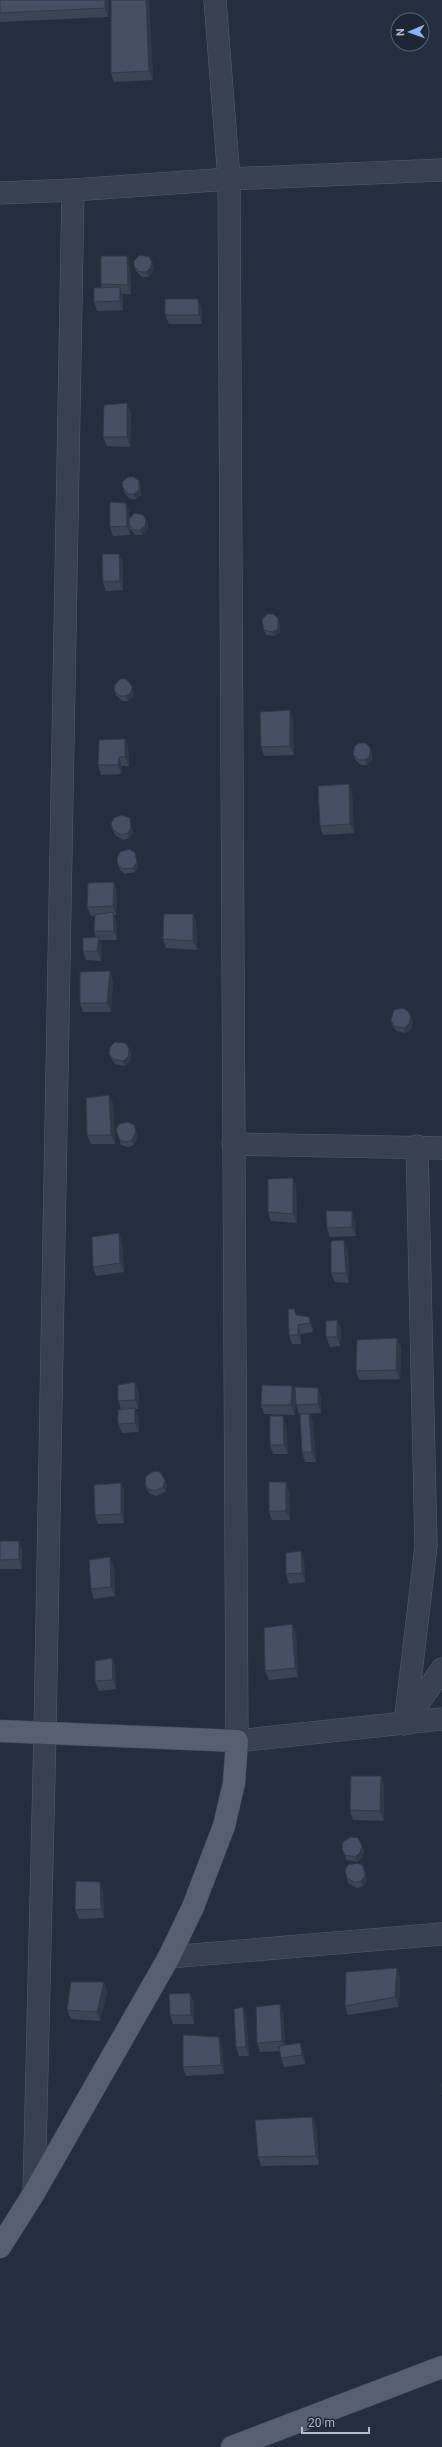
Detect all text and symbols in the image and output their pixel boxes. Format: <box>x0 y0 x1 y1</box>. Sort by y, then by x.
north arrow <box>390 12 430 52</box>
text: N <box>394 28 407 36</box>
scale bar <box>302 2409 369 2435</box>
text: 20 m <box>308 2416 335 2430</box>

